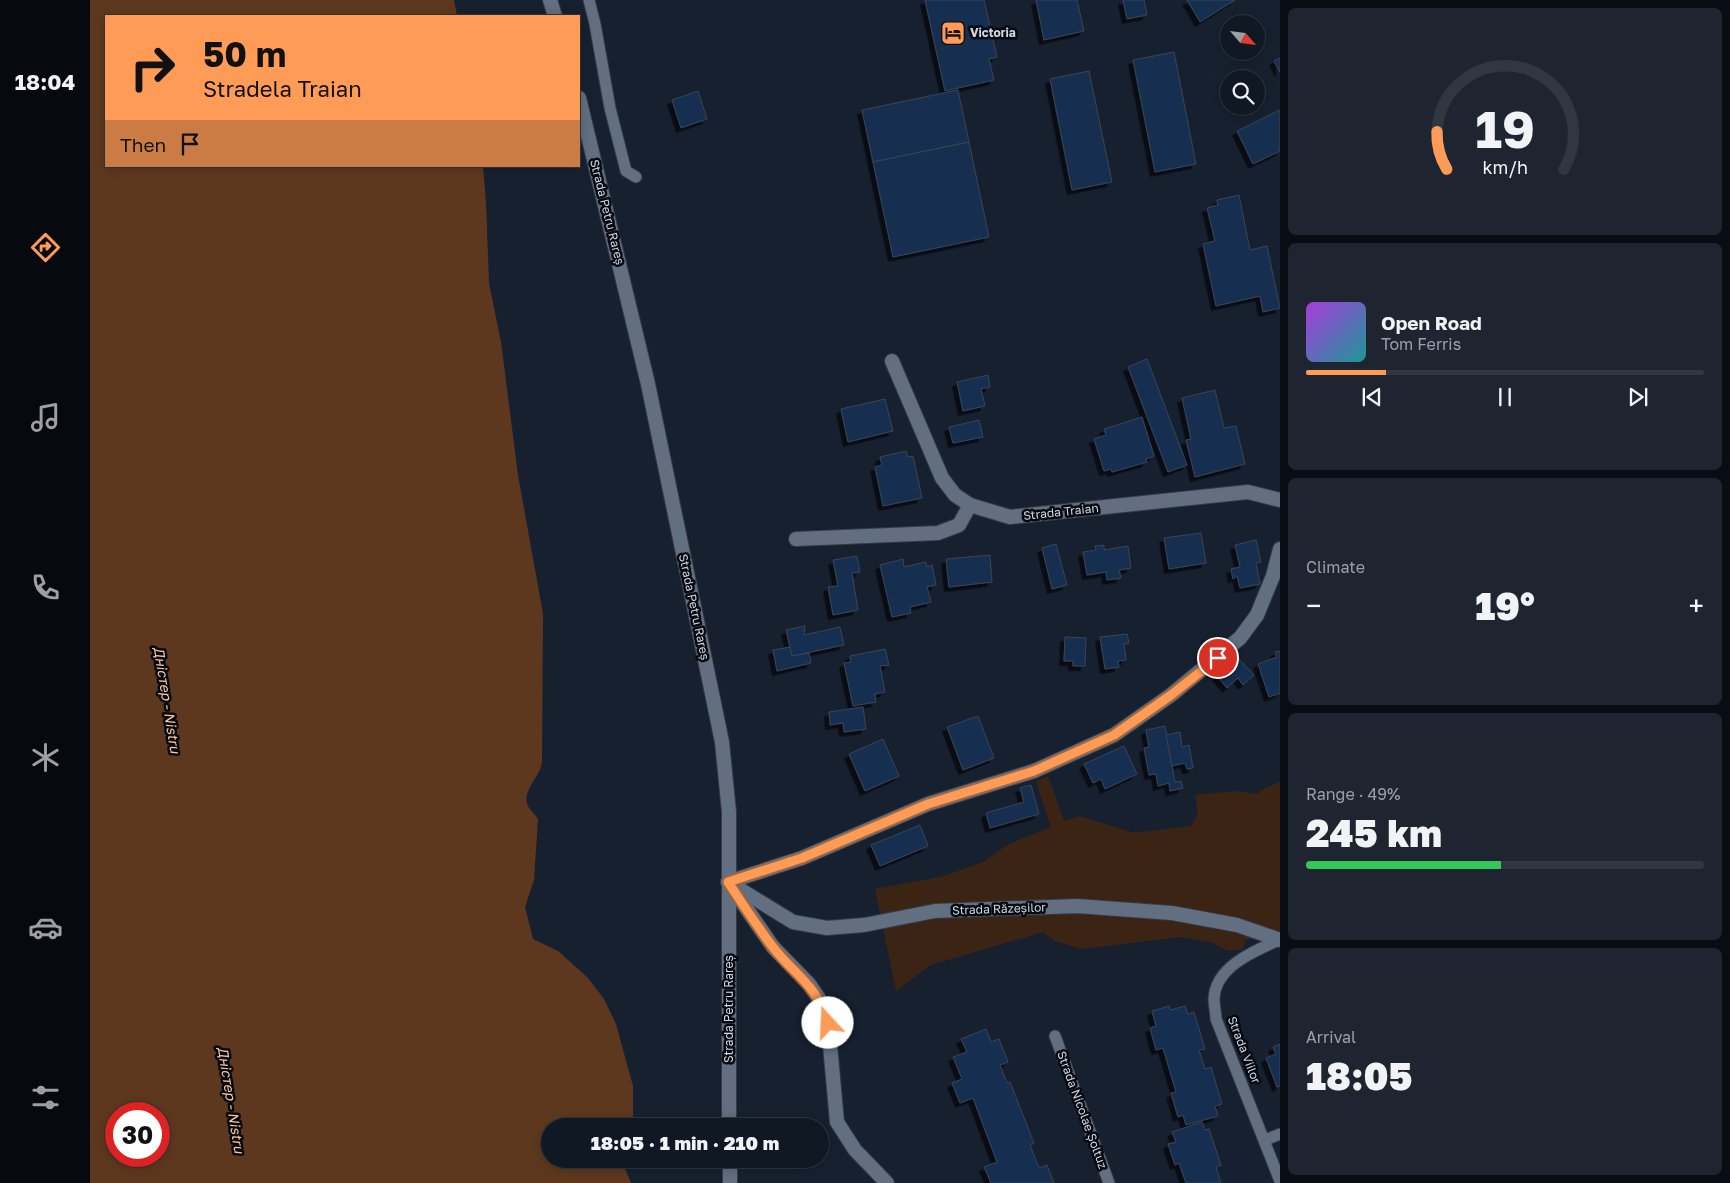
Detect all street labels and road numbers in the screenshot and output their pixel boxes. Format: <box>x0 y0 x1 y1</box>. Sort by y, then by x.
street label: Strada Petru Rareș <box>587 158 628 266</box>
street label: Strada Traian <box>1022 500 1099 523</box>
street label: Strada Petru Rareș <box>676 553 713 661</box>
street label: Strada Răzeșilor <box>952 899 1046 918</box>
street label: Strada Petru Rareș <box>721 955 736 1063</box>
street label: Strada Viilor <box>1225 1014 1264 1086</box>
street label: Strada Nicolae Șoltuz <box>1054 1049 1111 1171</box>

